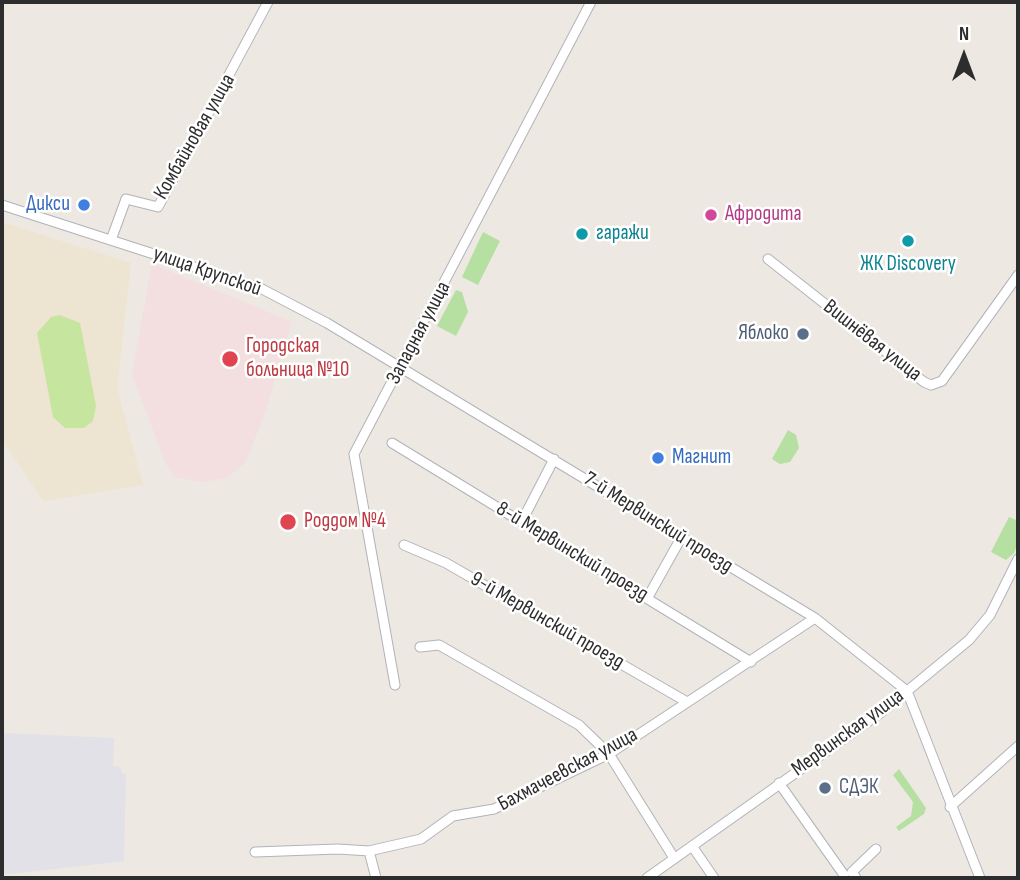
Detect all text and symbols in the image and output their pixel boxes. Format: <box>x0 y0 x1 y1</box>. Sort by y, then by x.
north arrow <box>929 21 999 91</box>
text: N <box>959 23 969 46</box>
street label: Комбайновая улица <box>149 70 241 204</box>
place label: Дикси <box>26 192 70 218</box>
marker: Дикси <box>76 197 92 213</box>
place label: Афродита <box>725 202 802 228</box>
marker: Афродита <box>703 207 719 223</box>
place label: гаражи <box>596 221 649 247</box>
marker: гаражи <box>574 226 590 242</box>
marker: ЖК Discovery <box>900 233 916 249</box>
street label: улица Крупской <box>150 242 264 302</box>
place label: ЖК Discovery <box>860 252 956 278</box>
street label: Западная улица <box>381 277 457 389</box>
street label: Вишнёвая улица <box>818 295 926 387</box>
place label: Яблоко <box>738 321 789 347</box>
marker: Яблоко <box>795 326 811 342</box>
place label: Городская больница №10 <box>246 334 349 384</box>
marker: Городская больница №10 <box>220 349 240 369</box>
place label: Магнит <box>672 445 731 471</box>
marker: Магнит <box>650 450 666 466</box>
street label: 7-й Мервинский проезд <box>579 467 737 579</box>
street label: 8-й Мервинский проезд <box>491 497 653 607</box>
place label: Роддом №4 <box>304 509 386 535</box>
marker: Роддом №4 <box>278 512 298 532</box>
street label: 9-й Мервинский проезд <box>466 567 628 675</box>
street label: Мервинская улица <box>787 684 909 782</box>
street label: Бахмачеевская улица <box>494 723 642 817</box>
place label: СДЭК <box>839 775 878 801</box>
marker: СДЭК <box>817 780 833 796</box>

